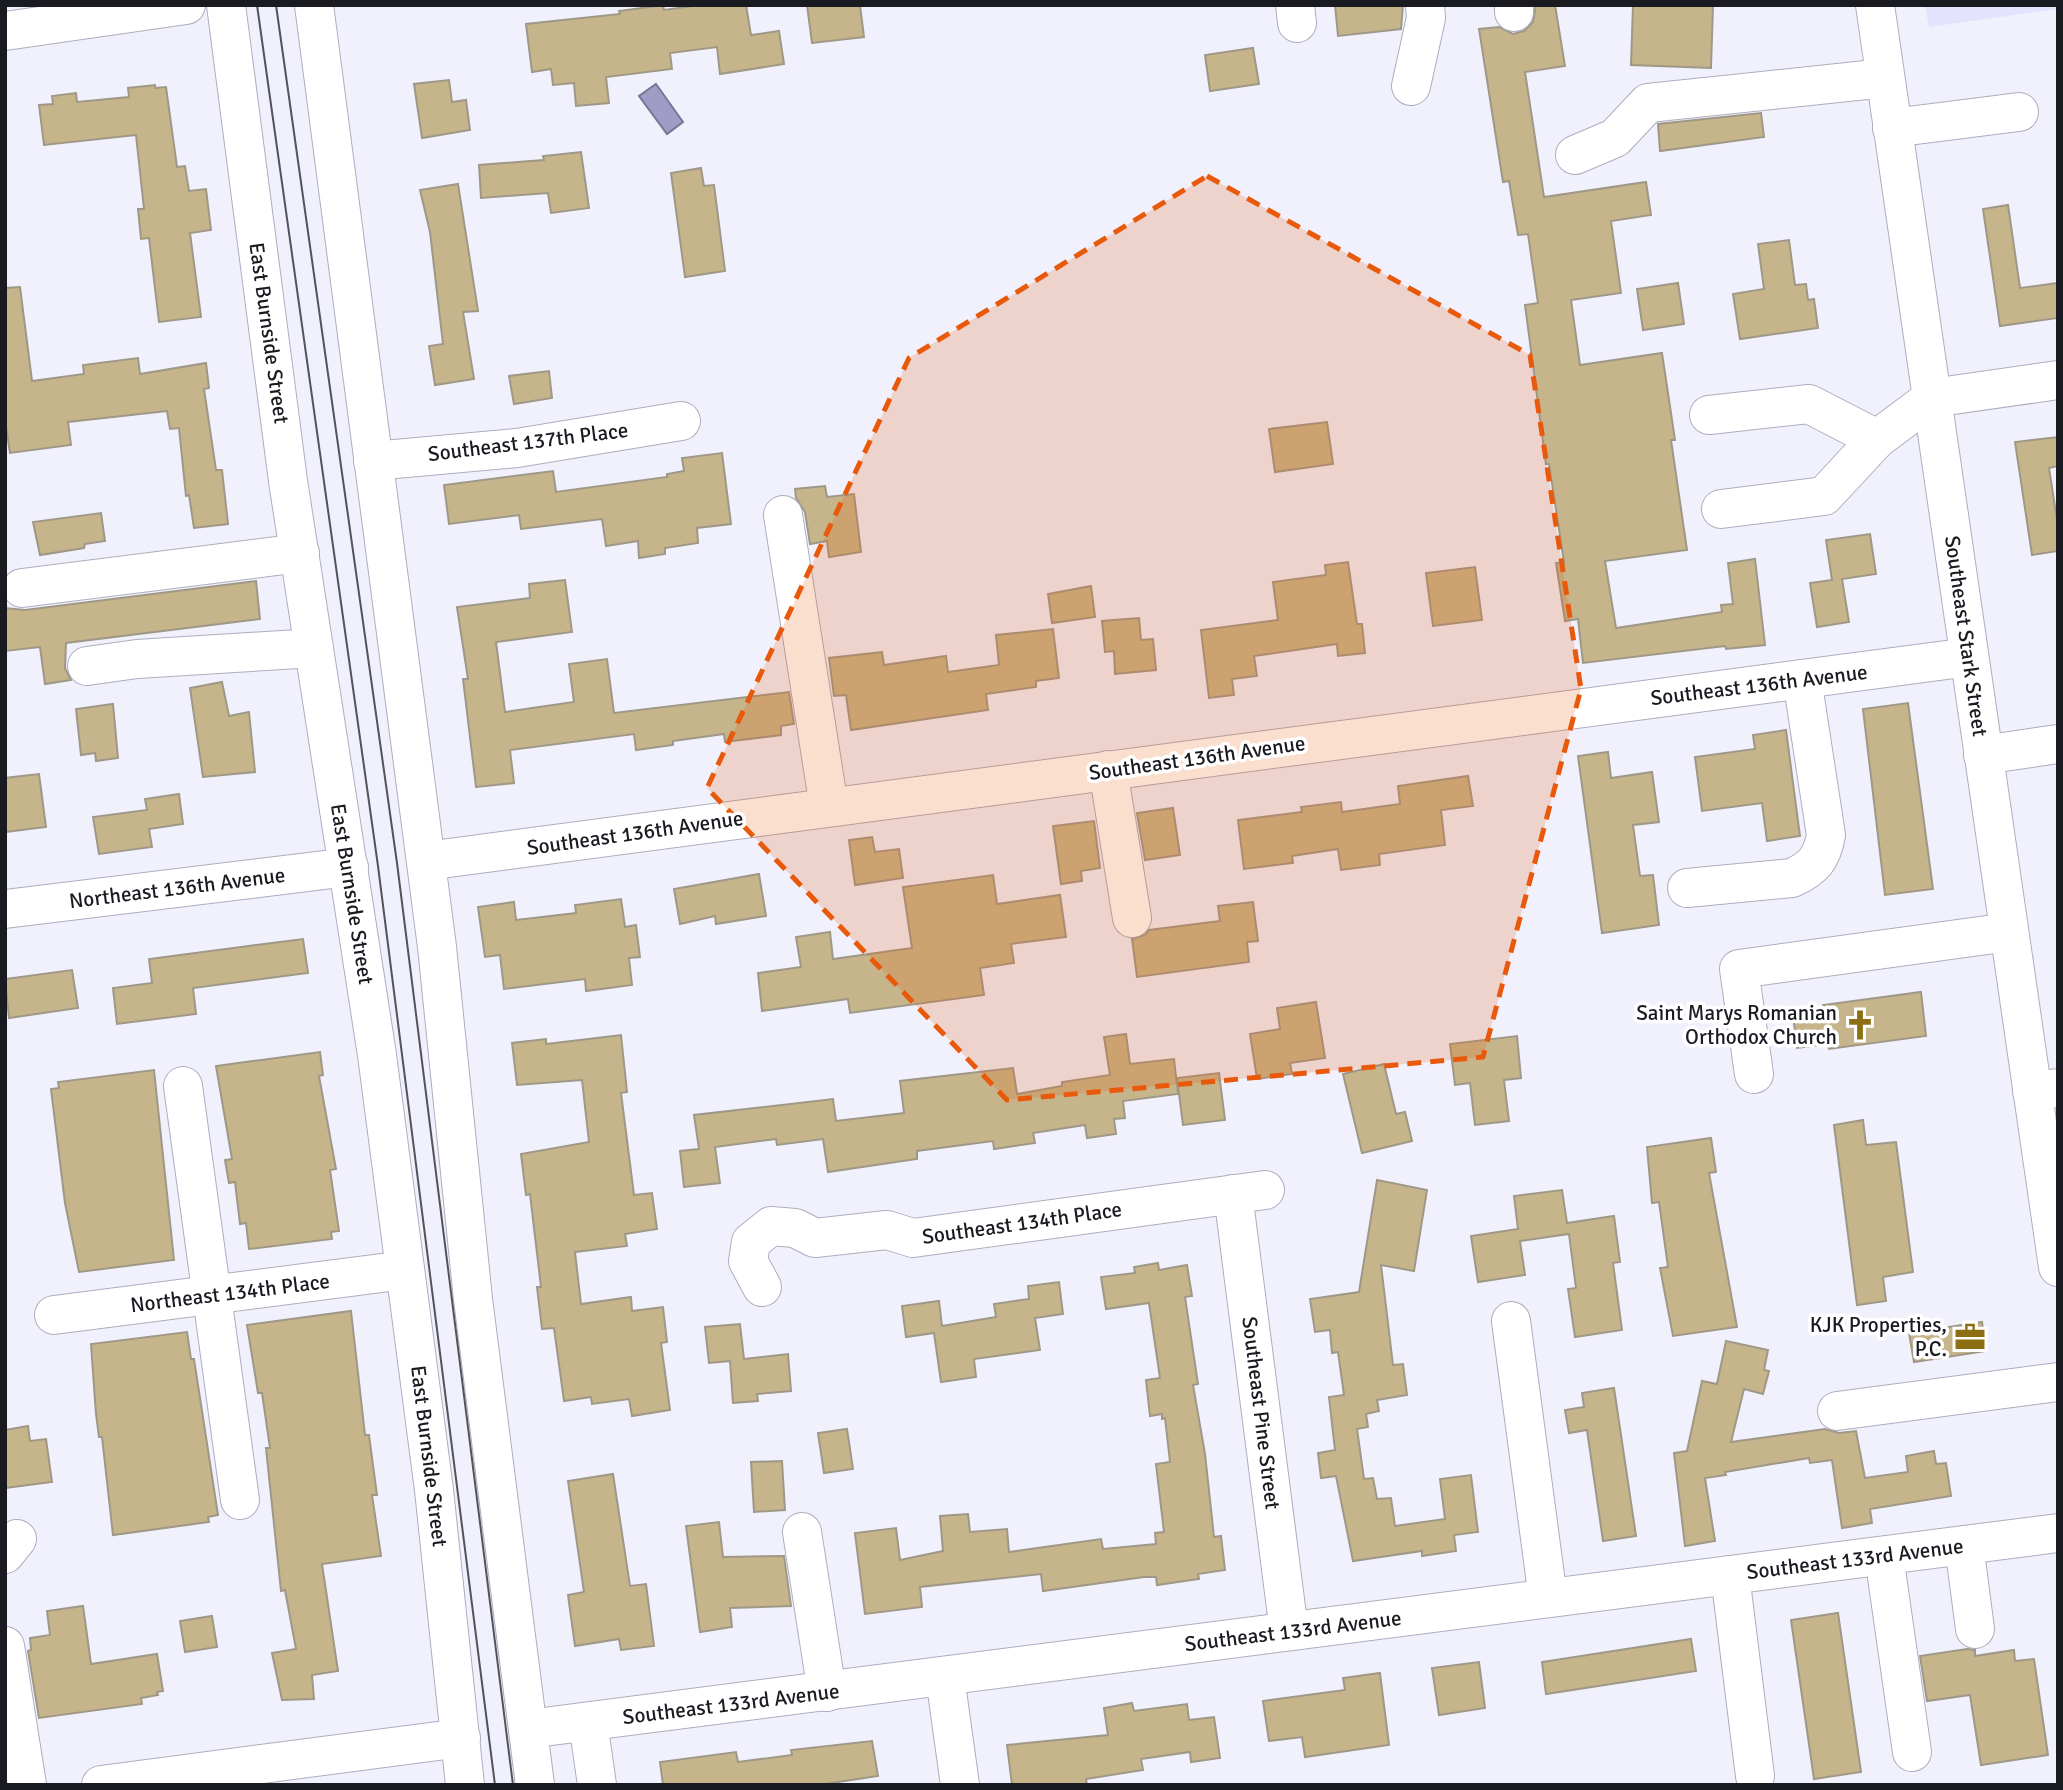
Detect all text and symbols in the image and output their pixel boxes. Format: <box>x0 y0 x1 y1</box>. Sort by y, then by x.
street label: East Burnside Street <box>243 241 295 425</box>
street label: Southeast 137th Place <box>426 417 630 467</box>
street label: Southeast Stark Street <box>1939 534 1993 738</box>
street label: Southeast 136th Avenue <box>1649 659 1869 711</box>
street label: Southeast 136th Avenue <box>1087 730 1307 786</box>
street label: East Burnside Street <box>325 802 379 986</box>
street label: Southeast 136th Avenue <box>525 805 745 861</box>
street label: Northeast 136th Avenue <box>67 862 287 914</box>
place label: Saint Marys Romanian Orthodox Church <box>1636 1000 1837 1050</box>
church icon: Saint Marys Romanian Orthodox Church <box>1843 1008 1877 1042</box>
street label: Southeast 134th Place <box>920 1196 1124 1250</box>
street label: Northeast 134th Place <box>129 1268 331 1318</box>
place label: KJK Properties, P.C. <box>1810 1312 1947 1362</box>
street label: Southeast Pine Street <box>1236 1315 1286 1511</box>
office icon: KJK Properties, P.C. <box>1953 1320 1987 1354</box>
street label: East Burnside Street <box>405 1364 453 1548</box>
street label: Southeast 133rd Avenue <box>1745 1533 1965 1585</box>
street label: Southeast 133rd Avenue <box>1183 1605 1403 1657</box>
street label: Southeast 133rd Avenue <box>621 1678 841 1730</box>

